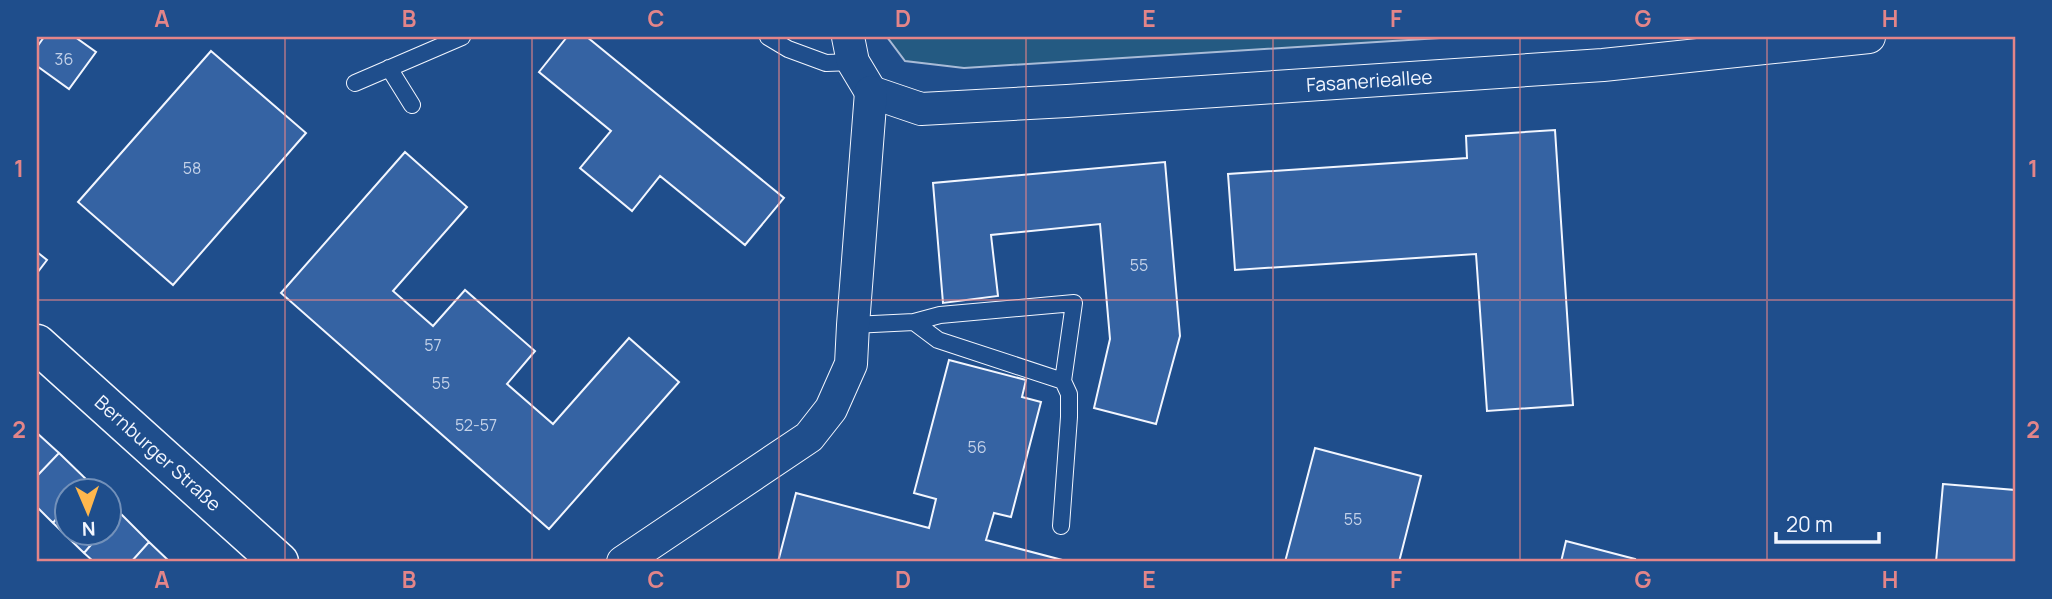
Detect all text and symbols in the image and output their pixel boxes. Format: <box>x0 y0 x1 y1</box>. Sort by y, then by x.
text: A <box>154 2 170 34</box>
text: B <box>402 2 416 34</box>
text: C <box>648 2 665 34</box>
text: D <box>895 2 911 34</box>
text: E <box>1142 2 1156 34</box>
text: F <box>1390 2 1402 34</box>
text: G <box>1635 2 1652 34</box>
text: H <box>1882 2 1898 34</box>
house number: 36 <box>55 48 73 70</box>
street label: Fasanerieallee <box>1305 63 1433 98</box>
text: 1 <box>14 152 24 184</box>
text: 1 <box>2028 152 2038 184</box>
house number: 58 <box>183 157 201 179</box>
house number: 55 <box>1130 254 1148 276</box>
house number: 57 <box>424 334 442 356</box>
house number: 55 <box>432 372 450 394</box>
street label: Bernburger Straße <box>89 389 227 517</box>
text: 2 <box>12 413 26 445</box>
text: 2 <box>2026 413 2040 445</box>
house number: 52-57 <box>455 414 497 436</box>
house number: 56 <box>967 436 987 458</box>
north arrow <box>52 476 122 546</box>
scale bar <box>1776 501 1879 545</box>
house number: 55 <box>1344 508 1362 530</box>
text: 20 m <box>1786 510 1833 538</box>
text: N <box>81 516 96 542</box>
text: A <box>154 563 170 595</box>
text: B <box>402 563 416 595</box>
text: C <box>648 563 665 595</box>
text: D <box>895 563 911 595</box>
text: E <box>1142 563 1156 595</box>
text: F <box>1390 563 1402 595</box>
text: G <box>1635 563 1652 595</box>
text: H <box>1882 563 1898 595</box>

